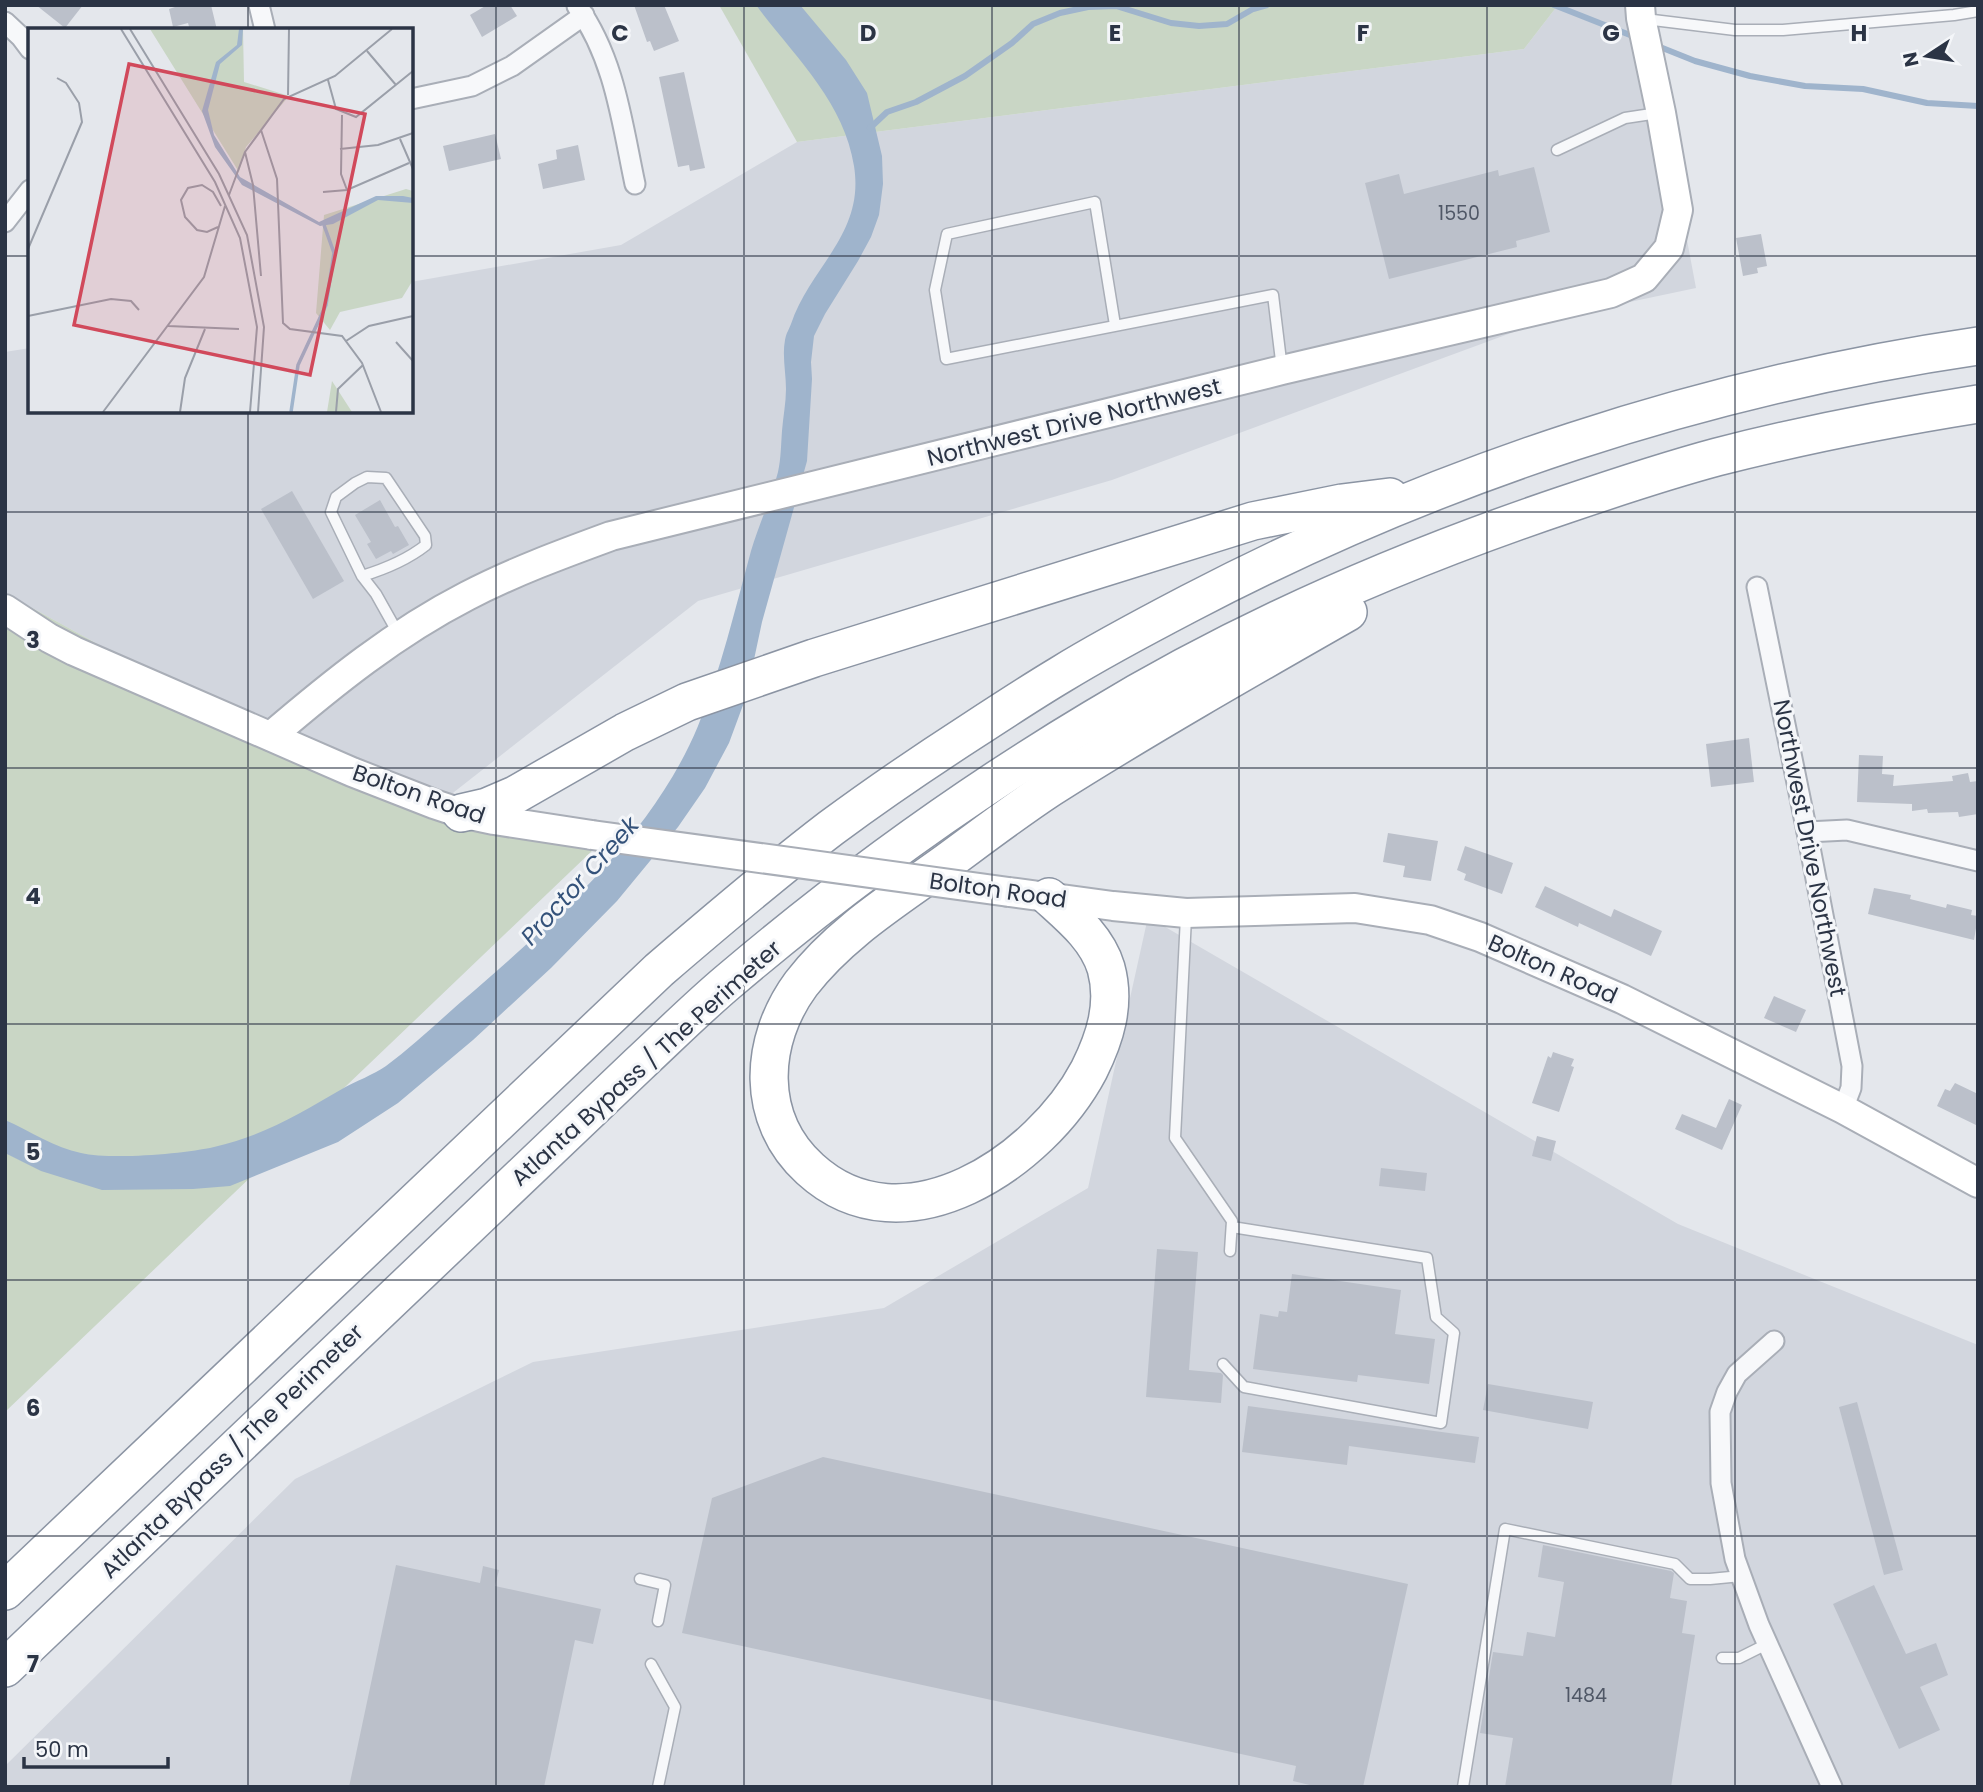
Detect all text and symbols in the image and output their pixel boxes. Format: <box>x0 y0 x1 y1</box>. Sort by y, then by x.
text: C <box>611 17 629 49</box>
text: D <box>860 17 876 49</box>
text: E <box>1109 17 1121 49</box>
text: F <box>1357 17 1369 49</box>
text: G <box>1602 17 1620 49</box>
text: H <box>1851 17 1867 49</box>
north arrow <box>1892 21 1962 91</box>
inset map <box>28 28 413 413</box>
text: N <box>1896 50 1926 69</box>
house number: 1550 <box>1438 200 1480 227</box>
street label: Northwest Drive Northwest <box>924 370 1224 474</box>
text: 3 <box>26 624 40 656</box>
street label: Northwest Drive Northwest <box>1765 697 1855 999</box>
street label: Bolton Road <box>348 756 490 832</box>
water label: Proctor Creek <box>513 808 647 952</box>
street label: Bolton Road <box>927 865 1069 915</box>
text: 4 <box>25 880 41 912</box>
street label: Bolton Road <box>1483 926 1623 1012</box>
street label: Atlanta Bypass / The Perimeter <box>504 933 788 1193</box>
text: 5 <box>26 1136 40 1168</box>
street label: Atlanta Bypass / The Perimeter <box>94 1317 370 1585</box>
text: 6 <box>26 1392 40 1424</box>
text: 7 <box>27 1648 39 1680</box>
house number: 1484 <box>1565 1682 1607 1709</box>
scale bar <box>24 1726 168 1770</box>
text: 50 m <box>35 1735 89 1764</box>

